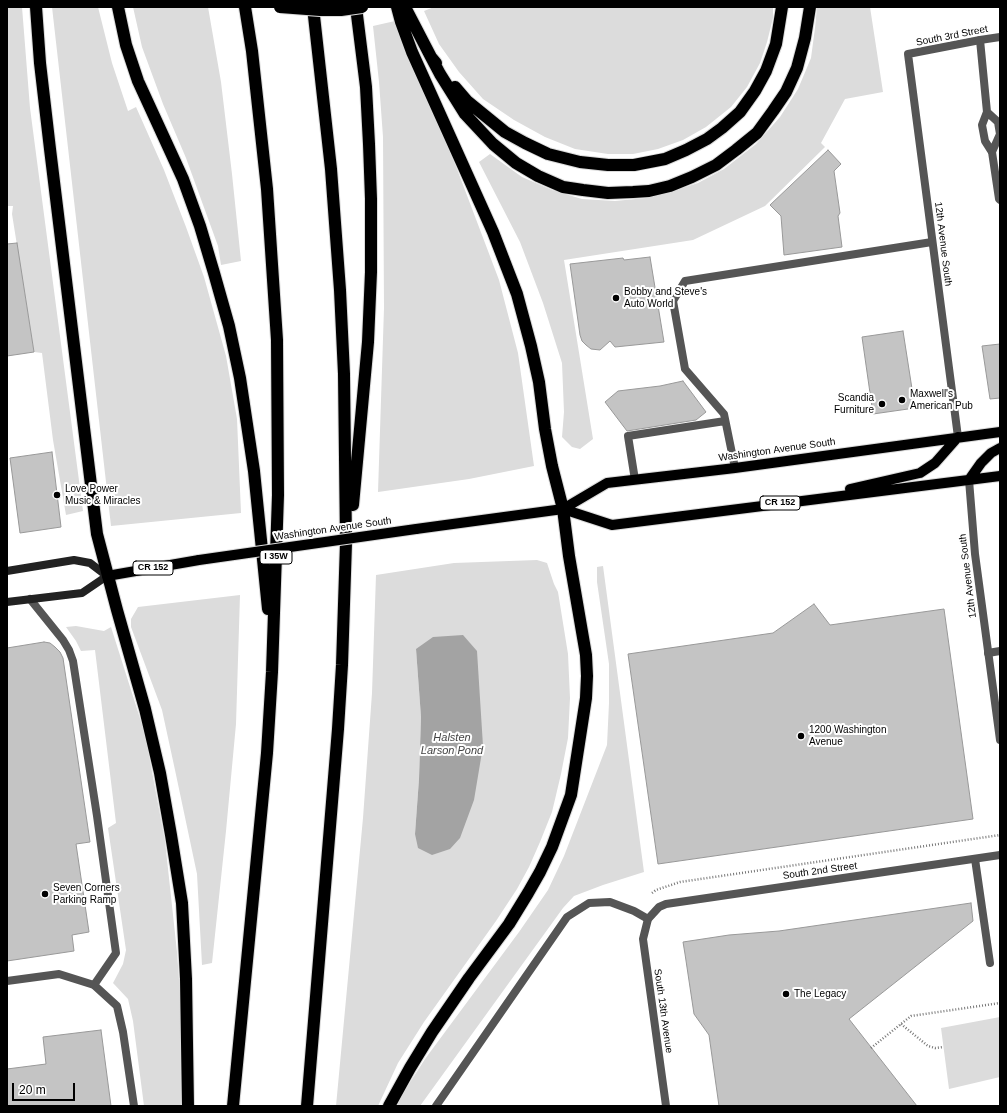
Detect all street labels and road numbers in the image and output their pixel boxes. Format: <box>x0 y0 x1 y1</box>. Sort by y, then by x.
street label: South 3rd Street <box>915 23 989 49</box>
street label: 12th Avenue South <box>932 201 954 287</box>
street label: Washington Avenue South <box>718 436 836 464</box>
road number: CR 152 <box>760 496 800 510</box>
street label: Washington Avenue South <box>274 515 392 543</box>
street label: 12th Avenue South <box>957 533 979 619</box>
road number: I 35W <box>260 550 292 564</box>
road number: CR 152 <box>133 561 173 575</box>
street label: South 2nd Street <box>782 860 858 882</box>
street label: South 13th Avenue <box>651 968 675 1054</box>

